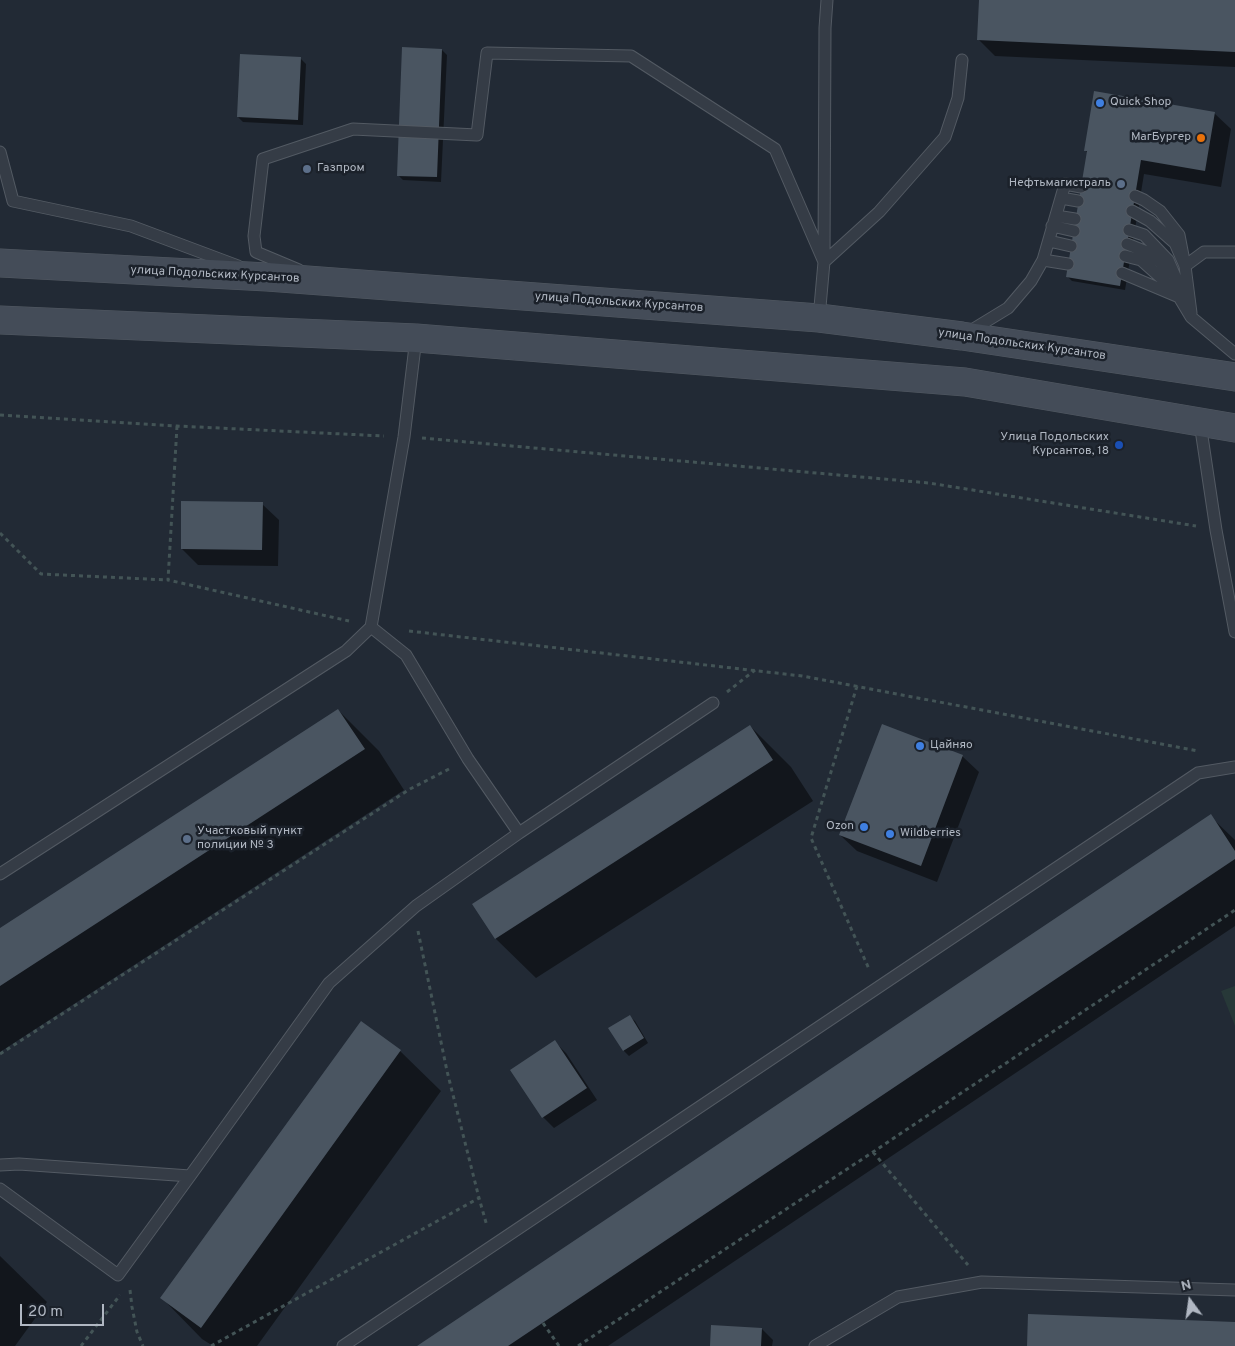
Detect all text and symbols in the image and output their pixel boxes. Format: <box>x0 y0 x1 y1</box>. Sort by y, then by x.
place label: Quick Shop <box>1110 96 1171 110</box>
marker: Quick Shop <box>1094 97 1106 109</box>
place label: МагБургер <box>1131 131 1191 145</box>
marker: МагБургер <box>1195 132 1207 144</box>
place label: Газпром <box>317 162 365 176</box>
marker: Газпром <box>301 163 313 175</box>
place label: Нефтьмагистраль <box>1009 177 1111 191</box>
marker: Нефтьмагистраль <box>1115 178 1127 190</box>
street label: улица Подольских Курсантов <box>130 263 300 287</box>
street label: улица Подольских Курсантов <box>534 290 704 316</box>
street label: улица Подольских Курсантов <box>937 326 1107 364</box>
place label: Улица Подольских Курсантов, 18 <box>1000 431 1109 459</box>
marker: Улица Подольских Курсантов, 18 <box>1113 439 1125 451</box>
place label: Цайняо <box>930 739 973 753</box>
marker: Цайняо <box>914 740 926 752</box>
place label: Ozon <box>826 820 854 834</box>
marker: Ozon <box>858 821 870 833</box>
place label: Участковый пункт полиции № 3 <box>197 825 302 853</box>
place label: Wildberries <box>900 827 961 841</box>
marker: Wildberries <box>884 828 896 840</box>
marker: Участковый пункт полиции № 3 <box>181 833 193 845</box>
north arrow <box>1165 1276 1215 1326</box>
text: N <box>1179 1276 1193 1295</box>
scale bar <box>22 1294 106 1326</box>
text: 20 m <box>28 1303 63 1322</box>

